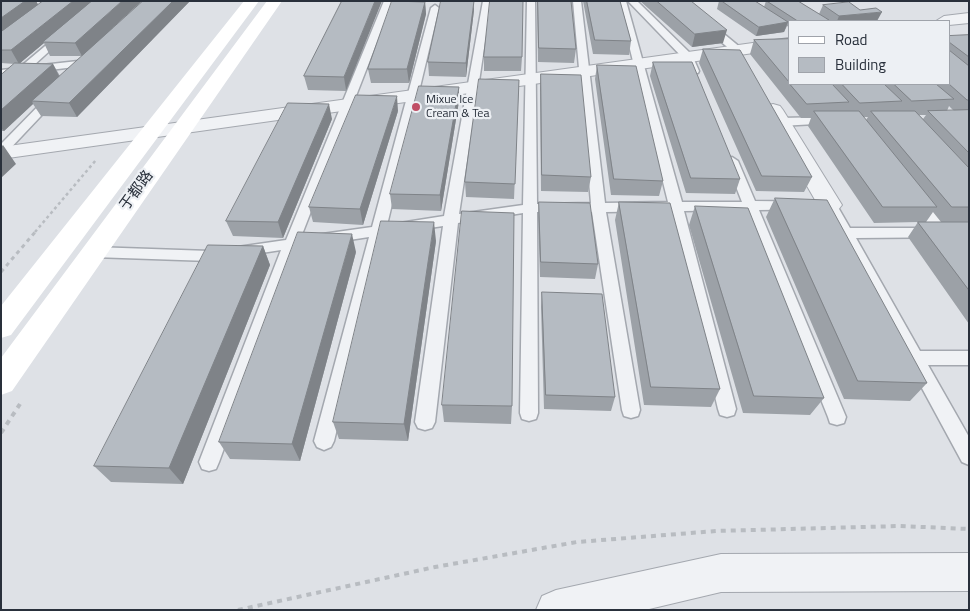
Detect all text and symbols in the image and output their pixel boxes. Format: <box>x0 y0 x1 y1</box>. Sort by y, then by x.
legend <box>788 20 950 85</box>
text: Road <box>835 28 867 51</box>
text: Building <box>835 53 886 76</box>
place label: Mixue Ice Cream & Tea <box>426 93 489 121</box>
marker: Mixue Ice Cream & Tea <box>410 101 422 113</box>
street label: 于都路 <box>116 168 158 214</box>

